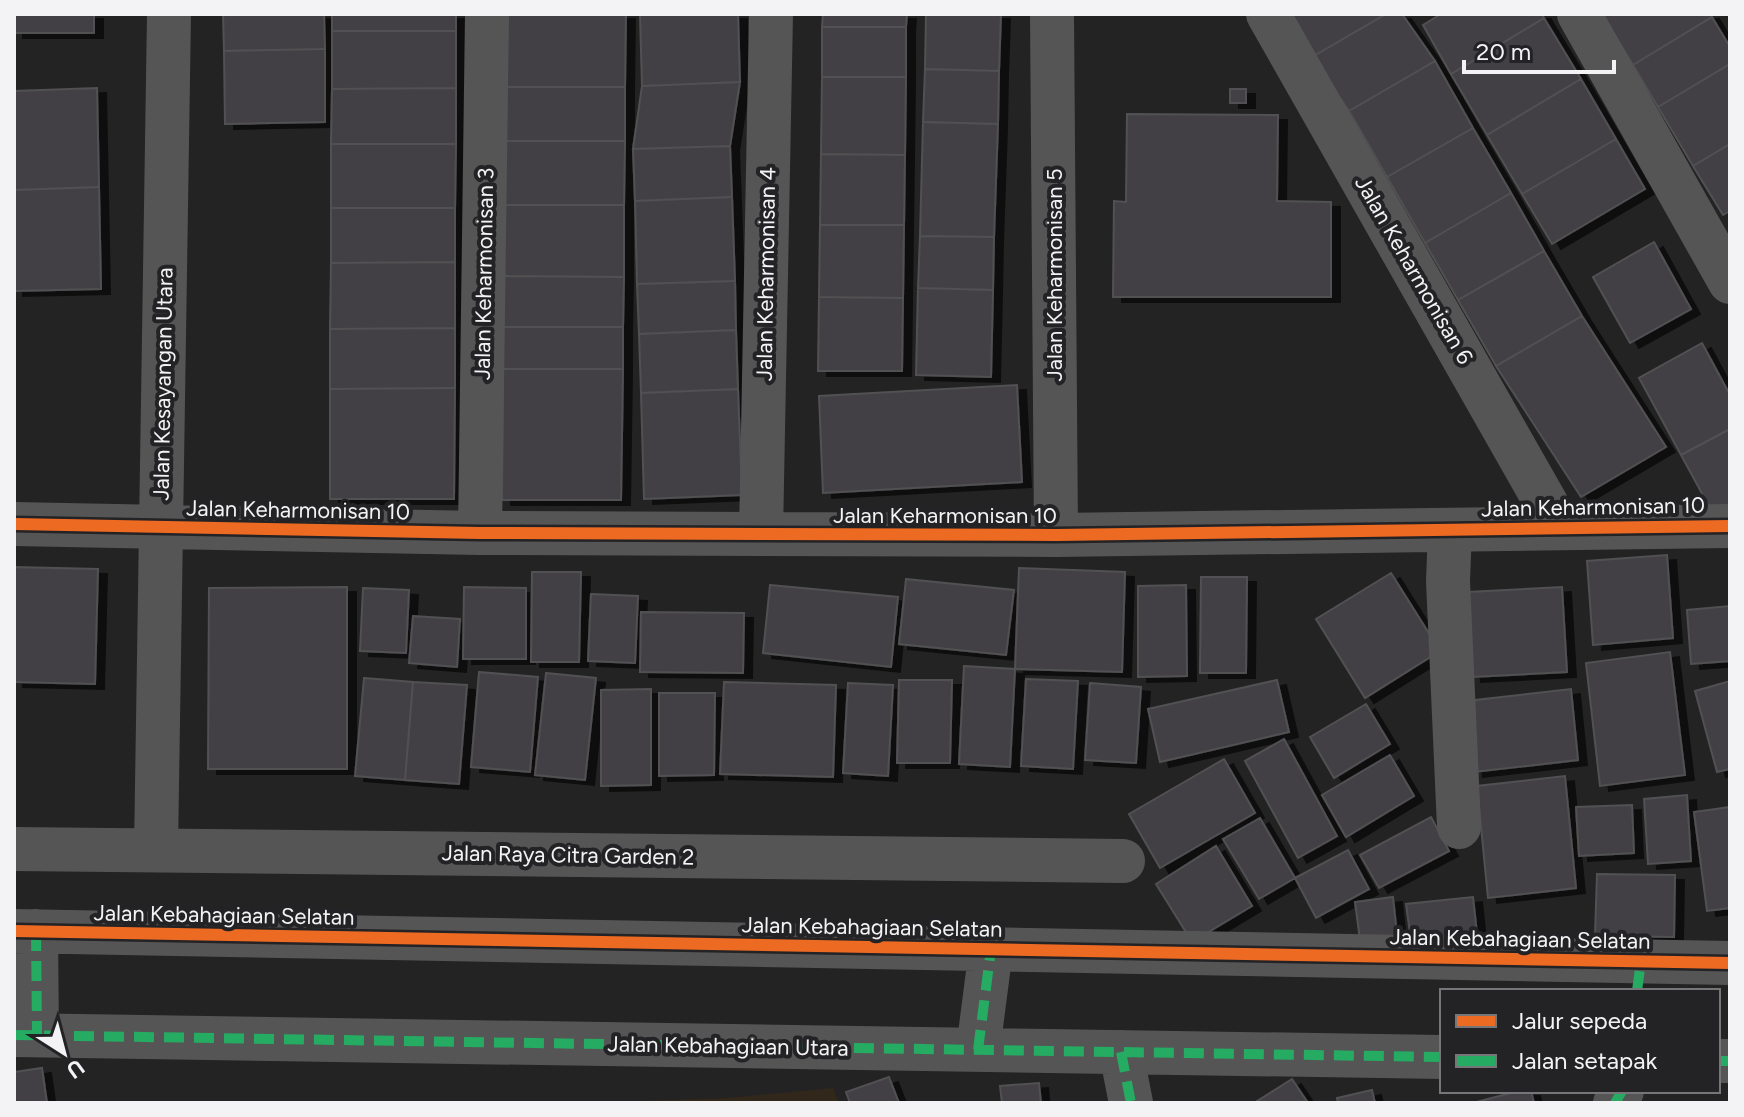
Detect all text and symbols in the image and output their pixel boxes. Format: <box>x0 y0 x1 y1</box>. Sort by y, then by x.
scale bar <box>1464 24 1614 74</box>
text: 20 m <box>1476 37 1531 66</box>
street label: Jalan Keharmonisan 4 <box>751 167 781 381</box>
street label: Jalan Keharmonisan 3 <box>469 168 499 380</box>
street label: Jalan Keharmonisan 5 <box>1041 168 1068 382</box>
street label: Jalan Keharmonisan 6 <box>1349 171 1479 369</box>
street label: Jalan Kesayangan Utara <box>147 267 179 501</box>
street label: Jalan Keharmonisan 10 <box>1481 492 1705 522</box>
street label: Jalan Keharmonisan 10 <box>186 495 410 525</box>
street label: Jalan Keharmonisan 10 <box>833 502 1057 529</box>
street label: Jalan Raya Citra Garden 2 <box>441 839 695 871</box>
street label: Jalan Kebahagiaan Selatan <box>93 899 355 931</box>
street label: Jalan Kebahagiaan Selatan <box>741 911 1003 943</box>
street label: Jalan Kebahagiaan Selatan <box>1389 923 1651 955</box>
legend <box>1440 989 1720 1093</box>
text: Jalur sepeda <box>1512 1006 1647 1035</box>
north arrow <box>24 1013 104 1093</box>
street label: Jalan Kebahagiaan Utara <box>607 1030 849 1062</box>
text: Jalan setapak <box>1512 1046 1657 1075</box>
text: U <box>61 1053 90 1084</box>

